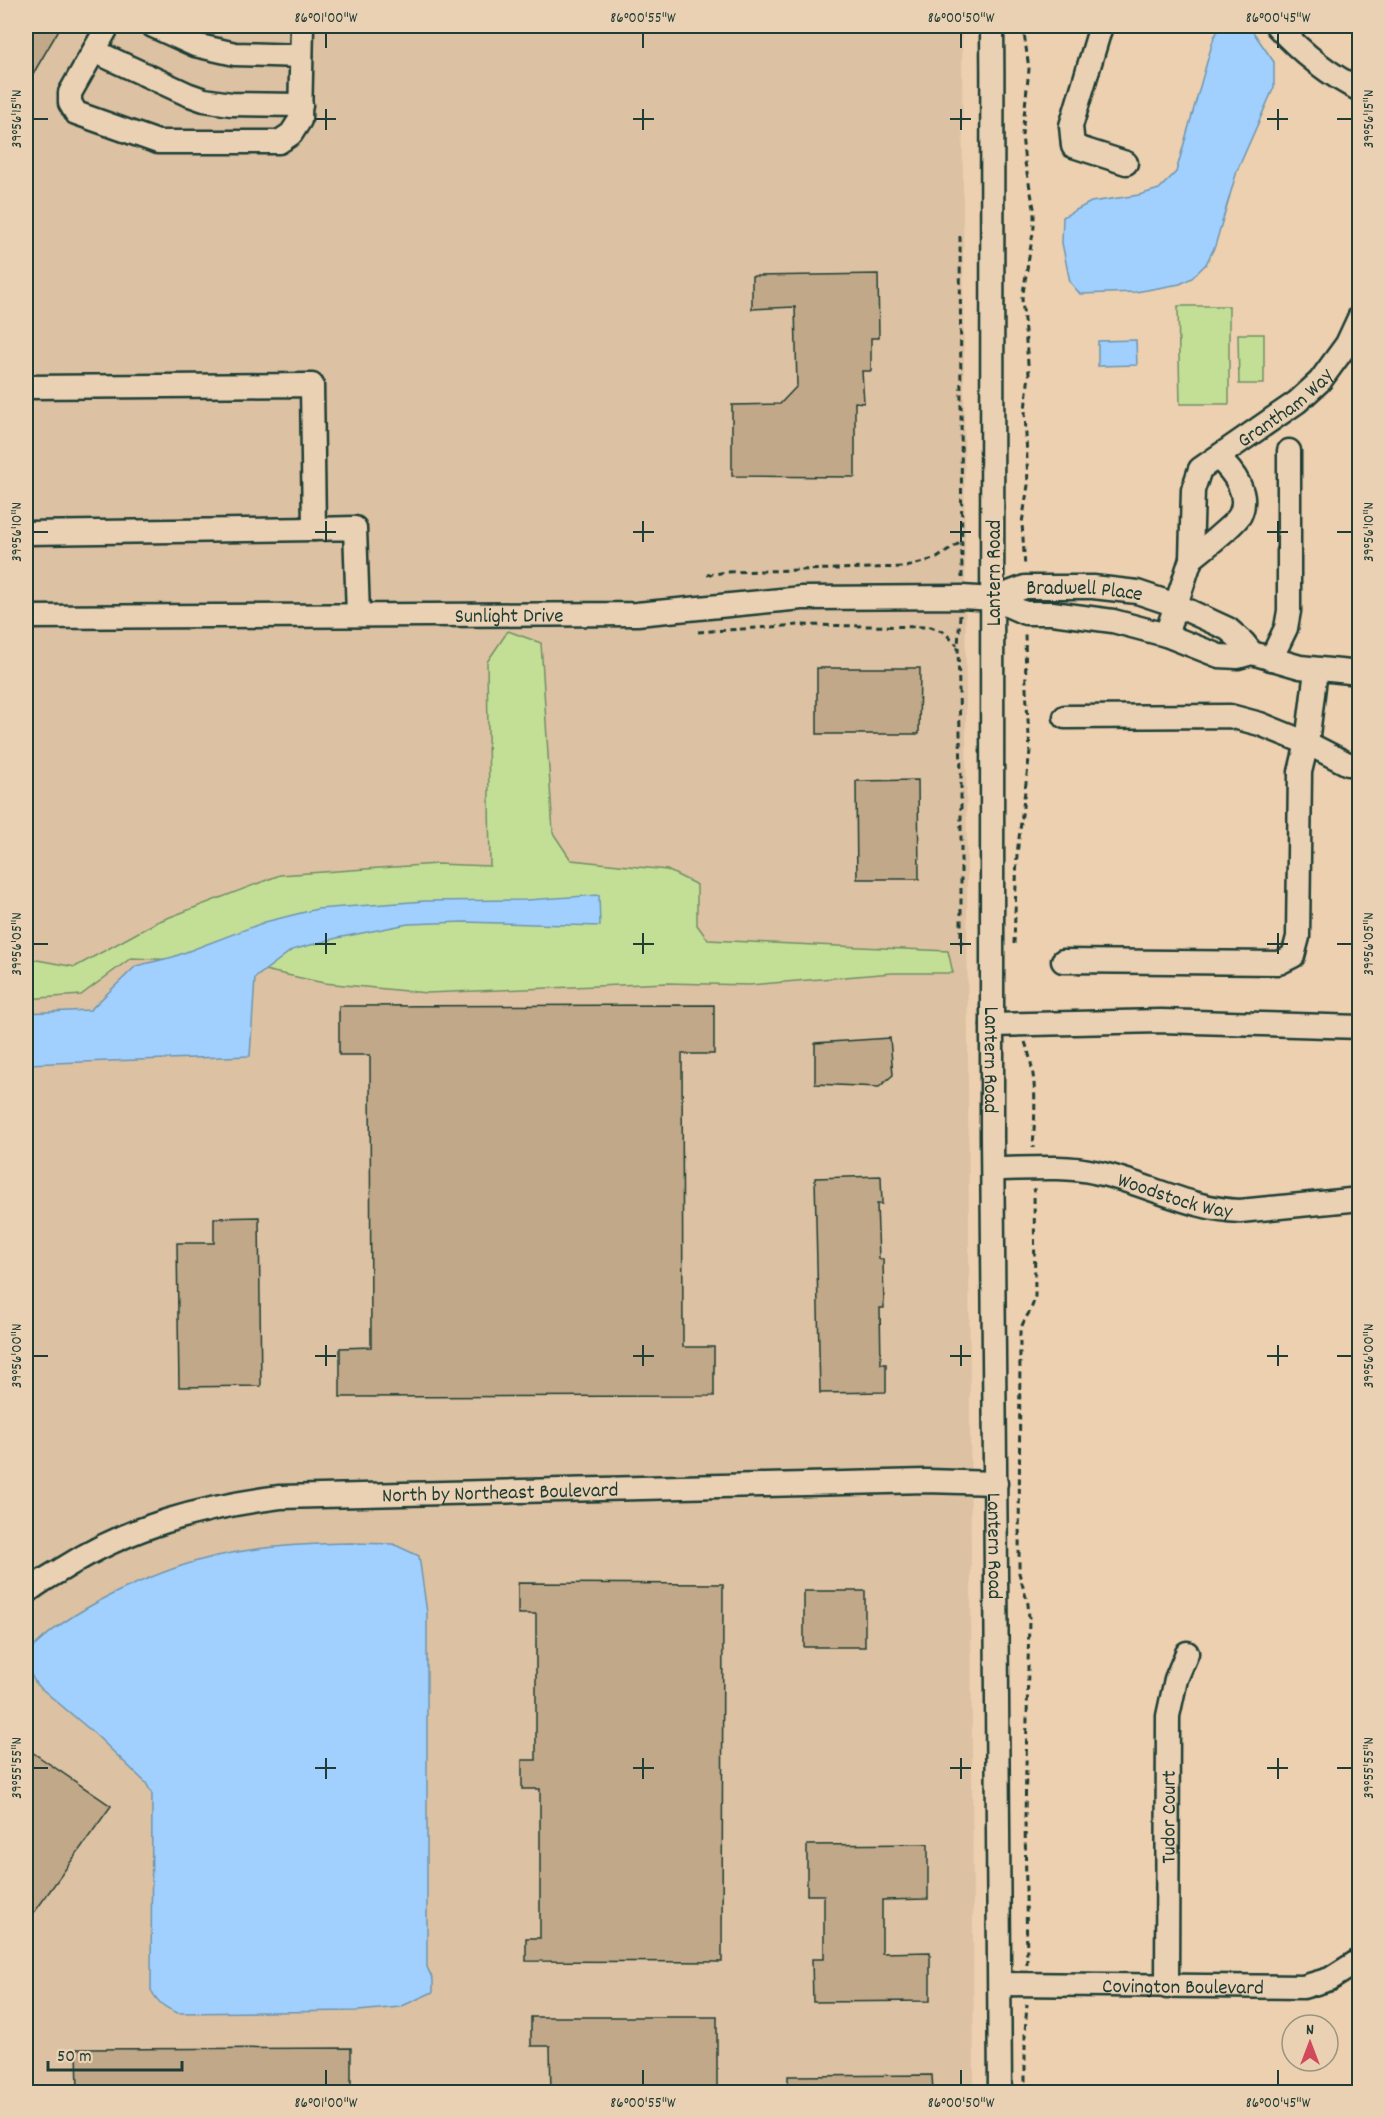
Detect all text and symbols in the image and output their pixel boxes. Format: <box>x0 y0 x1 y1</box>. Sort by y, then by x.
text: 86°01'00"W <box>295 8 358 30</box>
text: 86°00'55"W <box>610 8 676 30</box>
text: 86°00'50"W <box>928 8 995 30</box>
text: 86°00'45"W <box>1246 8 1311 30</box>
text: 39°56'15"N <box>7 90 29 148</box>
text: 39°56'15"N <box>1359 90 1381 148</box>
street label: Grantham Way <box>1232 363 1343 457</box>
text: 39°56'10"N <box>7 502 29 562</box>
text: 39°56'10"N <box>1359 502 1381 562</box>
street label: Lantern Road <box>981 520 1011 626</box>
street label: Bradwell Place <box>1026 575 1147 611</box>
street label: Sunlight Drive <box>455 602 563 633</box>
text: 39°56'05"N <box>7 912 29 976</box>
text: 39°56'05"N <box>1359 912 1381 976</box>
street label: Lantern Road <box>974 1007 1004 1113</box>
street label: Woodstock Way <box>1113 1167 1234 1229</box>
text: 39°56'00"N <box>7 1324 29 1388</box>
text: 39°56'00"N <box>1359 1324 1381 1388</box>
street label: North by Northeast Boulevard <box>382 1477 619 1512</box>
street label: Lantern Road <box>977 1492 1008 1600</box>
text: 39°55'55"N <box>7 1737 29 1799</box>
text: 39°55'55"N <box>1359 1737 1381 1799</box>
street label: Tudor Court <box>1155 1770 1186 1864</box>
street label: Covington Boulevard <box>1102 1973 1264 2005</box>
north arrow <box>1280 2013 1340 2073</box>
text: N <box>1306 2019 1314 2042</box>
scale bar <box>48 2034 182 2072</box>
text: 50 m <box>57 2045 92 2070</box>
text: 86°01'00"W <box>295 2093 358 2115</box>
text: 86°00'55"W <box>610 2093 676 2115</box>
text: 86°00'50"W <box>928 2093 995 2115</box>
text: 86°00'45"W <box>1246 2093 1311 2115</box>

